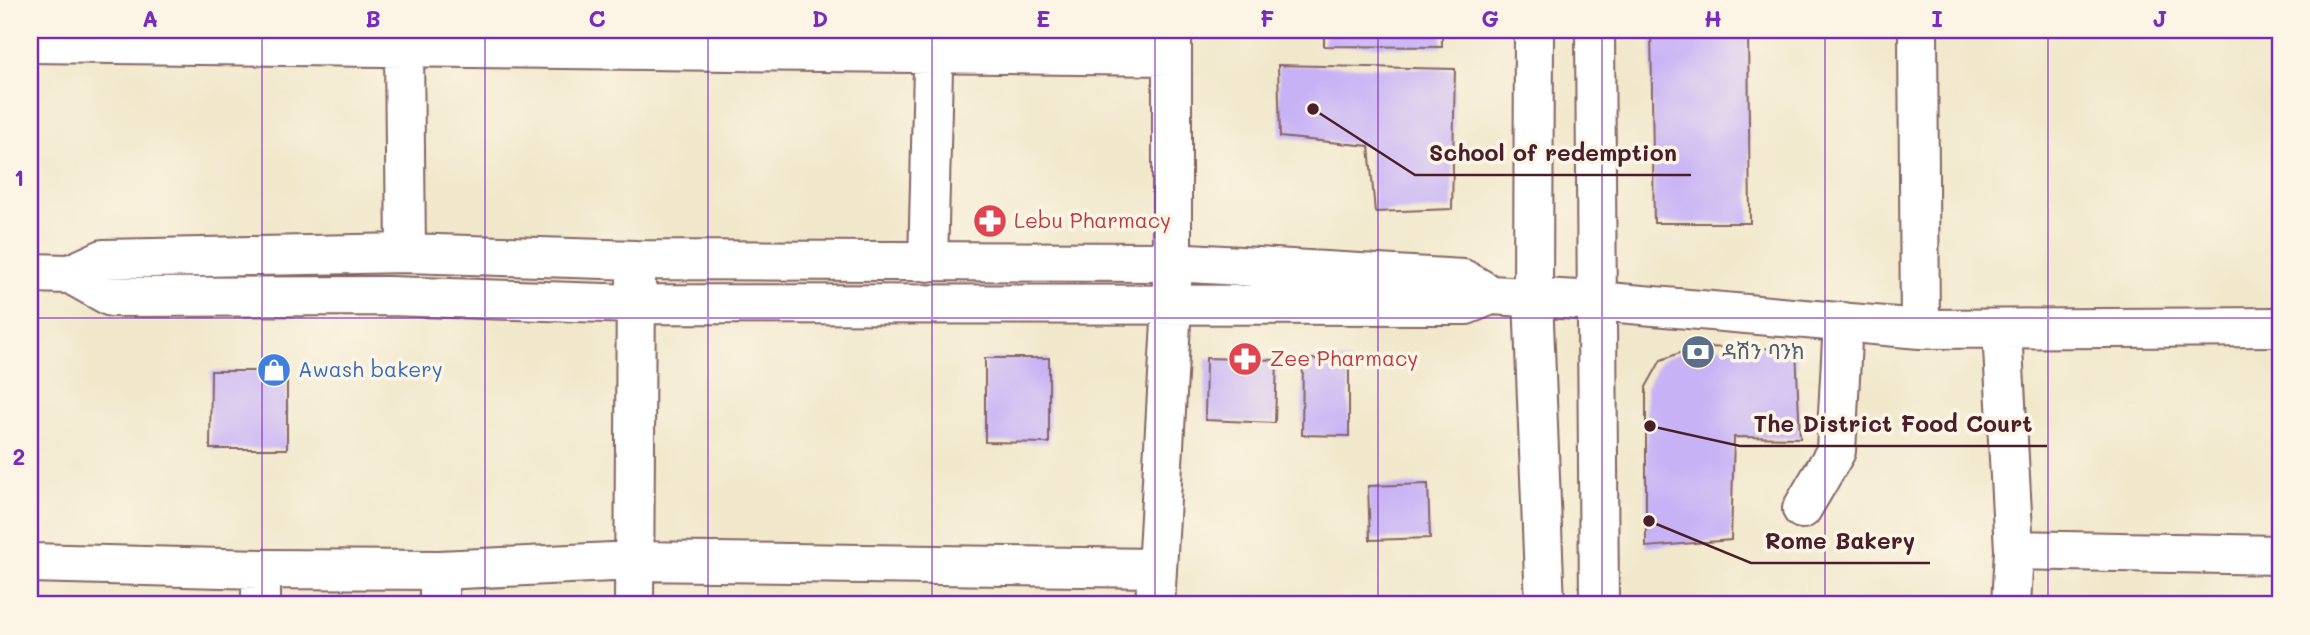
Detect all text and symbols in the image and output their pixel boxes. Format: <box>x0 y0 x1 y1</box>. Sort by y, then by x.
text: A <box>142 3 158 33</box>
text: B <box>365 3 381 33</box>
text: C <box>588 3 606 33</box>
text: D <box>812 3 828 33</box>
text: E <box>1036 3 1050 33</box>
text: F <box>1260 3 1274 33</box>
text: G <box>1481 3 1499 33</box>
text: H <box>1704 3 1722 33</box>
text: I <box>1931 3 1943 33</box>
text: J <box>2152 3 2168 33</box>
callout: School of redemption <box>1415 131 1691 175</box>
text: School of redemption <box>1429 137 1677 167</box>
text: 1 <box>14 162 24 192</box>
pharmacy icon: Lebu Pharmacy <box>971 202 1009 240</box>
place label: Lebu Pharmacy <box>1014 206 1171 233</box>
bank icon: ዳሽን ባንክ <box>1679 333 1717 371</box>
place label: ዳሽን ባንክ <box>1722 337 1805 364</box>
pharmacy icon: Zee Pharmacy <box>1226 340 1264 378</box>
place label: Zee Pharmacy <box>1270 344 1418 371</box>
shop icon: Awash bakery <box>255 351 293 389</box>
place label: Awash bakery <box>298 355 443 382</box>
callout: The District Food Court <box>1740 402 2047 446</box>
text: The District Food Court <box>1754 408 2032 438</box>
text: 2 <box>13 441 25 471</box>
callout: Rome Bakery <box>1751 519 1930 563</box>
text: Rome Bakery <box>1765 525 1915 555</box>

